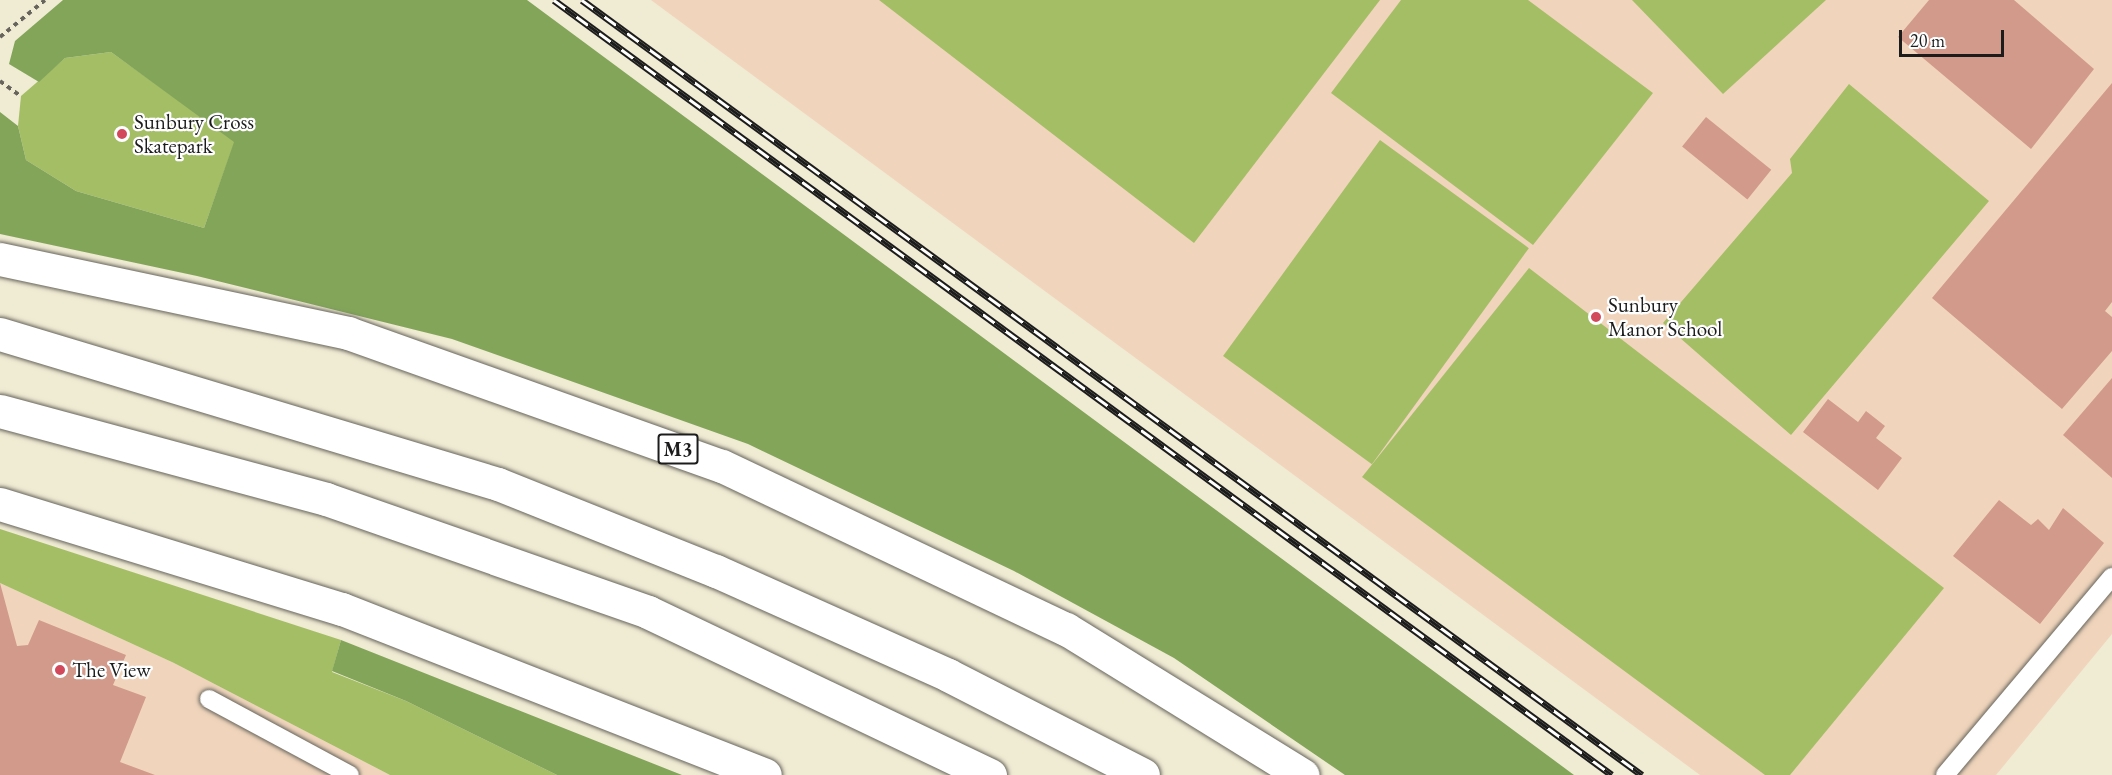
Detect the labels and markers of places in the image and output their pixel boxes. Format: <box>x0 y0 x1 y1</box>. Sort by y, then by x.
place label: Sunbury Cross Skatepark <box>134 109 254 159</box>
marker: Sunbury Cross Skatepark <box>115 127 129 141</box>
place label: Sunbury Manor School <box>1608 292 1722 342</box>
marker: Sunbury Manor School <box>1589 310 1603 324</box>
place label: The View <box>72 657 151 683</box>
marker: The View <box>53 663 67 677</box>

